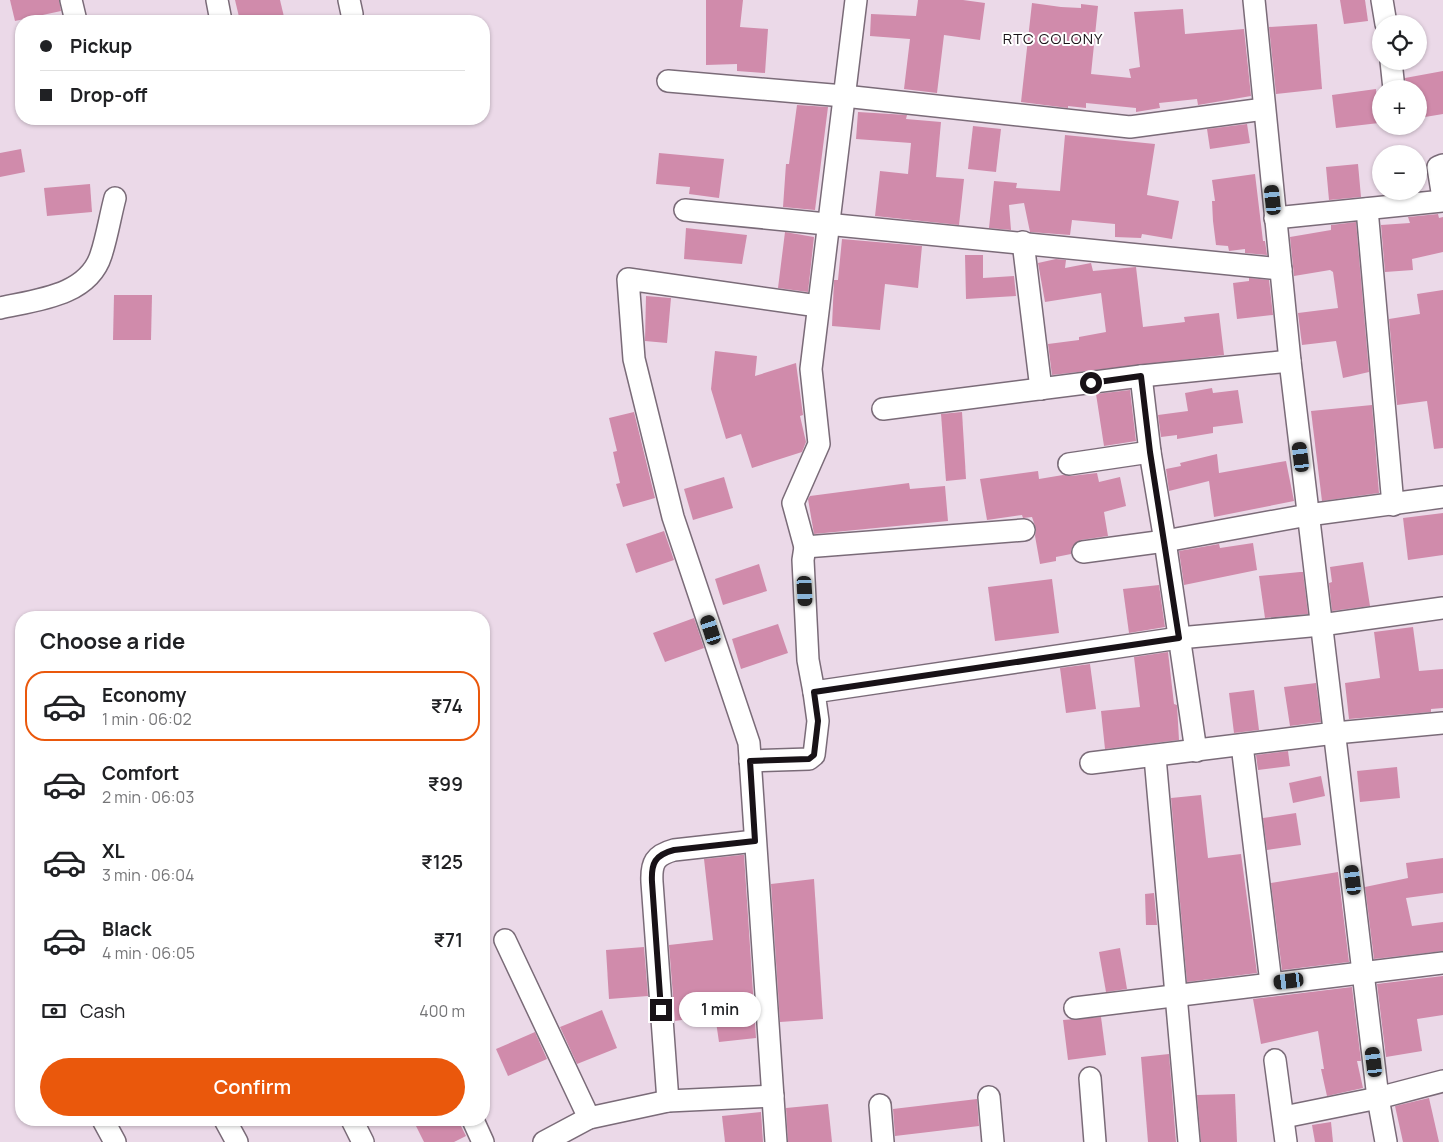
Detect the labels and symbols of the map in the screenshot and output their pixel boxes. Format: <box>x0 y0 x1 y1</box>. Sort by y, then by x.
district label: RTC COLONY <box>1003 28 1103 49</box>
car <box>1263 184 1282 216</box>
route start <box>1080 372 1102 394</box>
car <box>1291 441 1310 473</box>
car <box>796 576 813 606</box>
car <box>699 613 722 647</box>
car <box>1343 864 1362 896</box>
car <box>1273 972 1304 990</box>
callout: 1 min <box>678 992 761 1028</box>
route end <box>650 999 672 1021</box>
car <box>1364 1046 1383 1078</box>

